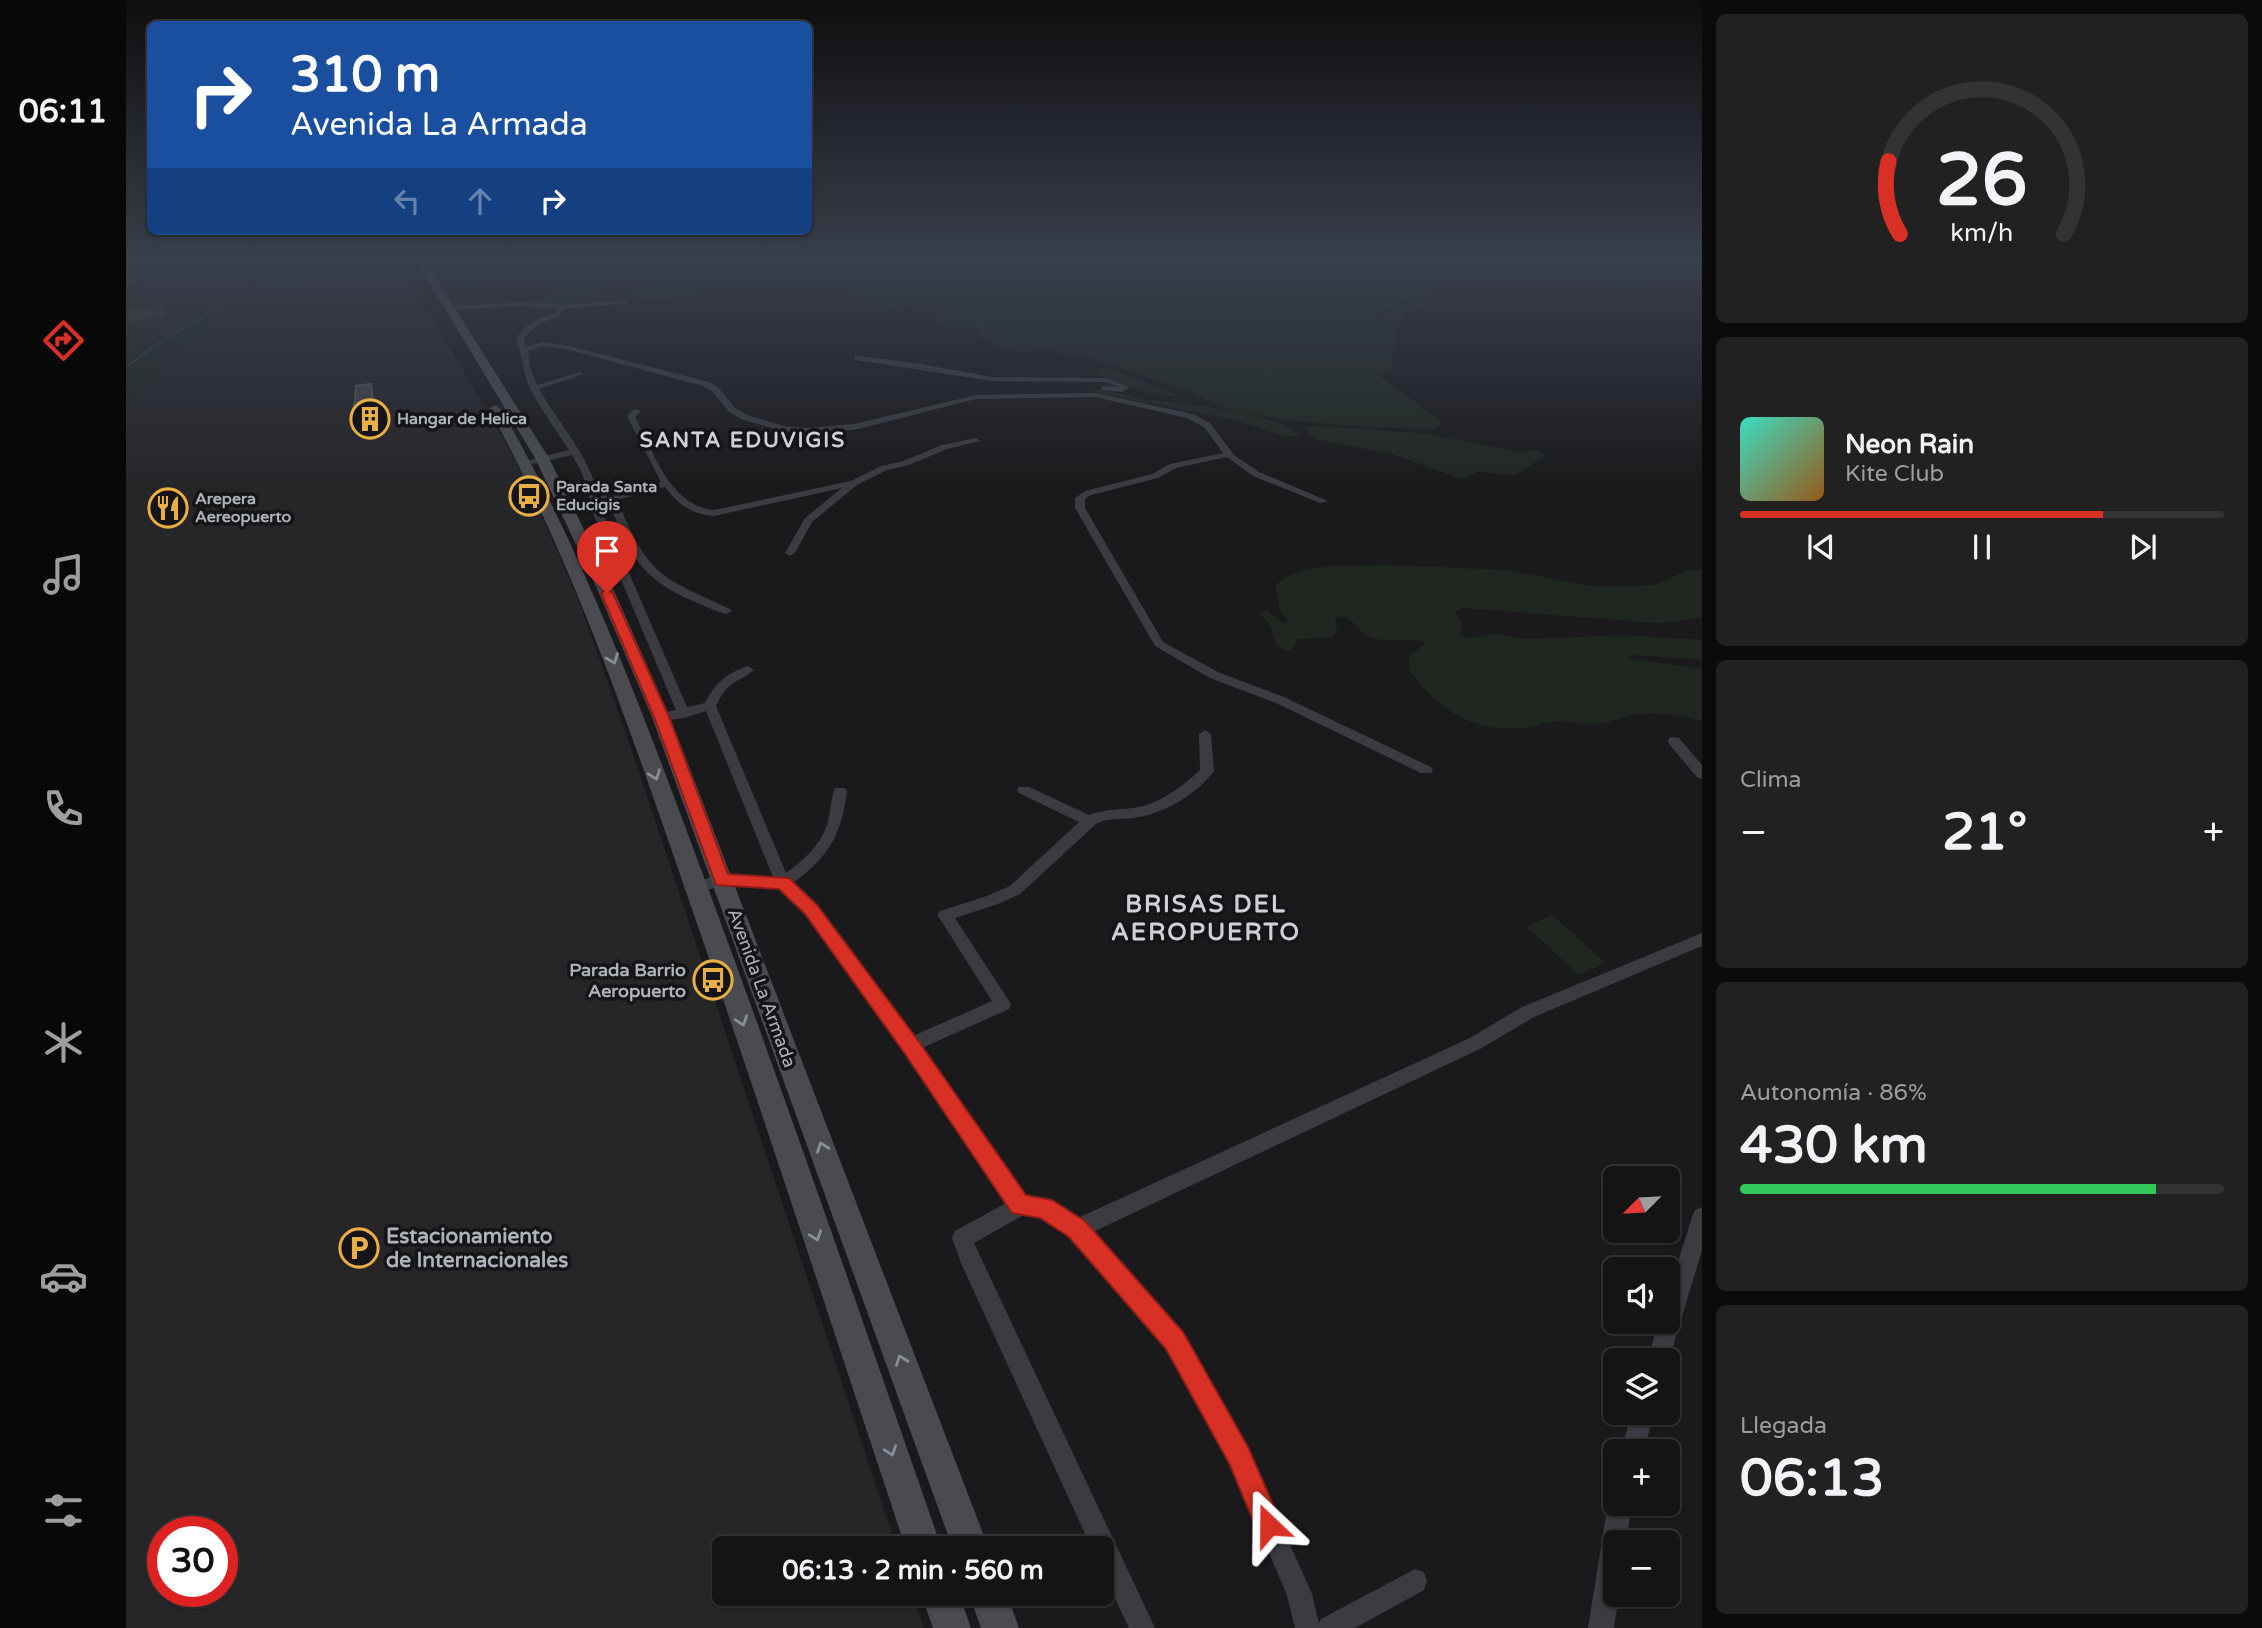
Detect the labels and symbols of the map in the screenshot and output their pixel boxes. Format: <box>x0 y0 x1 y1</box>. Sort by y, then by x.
building icon: Hangar de Helica <box>349 398 391 440</box>
place label: Hangar de Helica <box>397 409 527 429</box>
district label: SANTA EDUVIGIS <box>640 428 846 453</box>
bus stop icon: Parada Santa Educigis <box>508 475 550 517</box>
place label: Parada Santa Educigis <box>556 477 657 515</box>
restaurant icon: Arepera Aereopuerto <box>147 487 189 529</box>
place label: Arepera Aereopuerto <box>195 489 291 527</box>
pin <box>577 521 637 593</box>
one-way arrow <box>605 652 619 664</box>
one-way arrow <box>647 769 661 781</box>
district label: BRISAS DEL AEROPUERTO <box>1111 890 1301 947</box>
street label: Avenida La Armada <box>723 906 801 1070</box>
place label: Parada Barrio Aeropuerto <box>569 959 686 1002</box>
bus stop icon: Parada Barrio Aeropuerto <box>692 959 734 1001</box>
one-way arrow <box>734 1015 748 1027</box>
one-way arrow <box>816 1142 830 1154</box>
north arrow <box>1603 1166 1680 1242</box>
place label: Estacionamiento de Internacionales <box>386 1224 568 1273</box>
parking icon: Estacionamiento de Internacionales <box>338 1227 380 1269</box>
one-way arrow <box>808 1230 822 1242</box>
one-way arrow <box>895 1355 909 1367</box>
one-way arrow <box>883 1445 897 1457</box>
position arrow <box>1232 1488 1306 1562</box>
speed limit sign: 30 <box>147 1516 238 1607</box>

